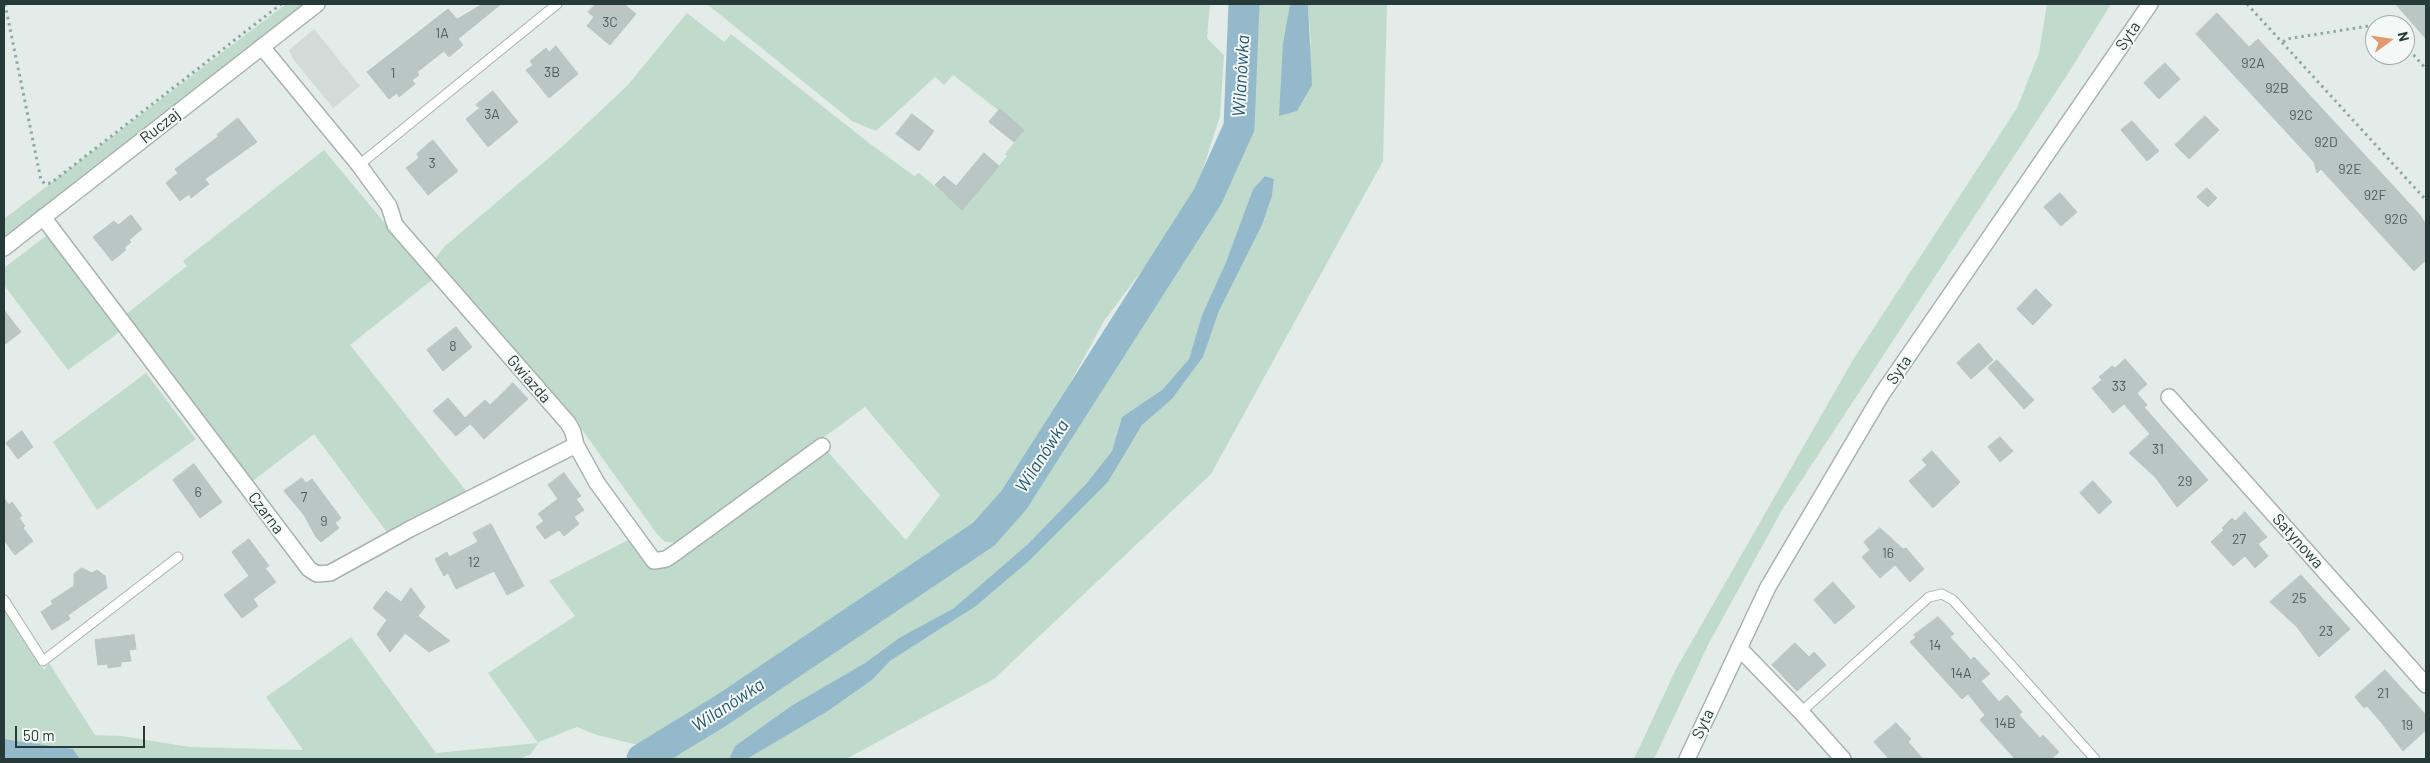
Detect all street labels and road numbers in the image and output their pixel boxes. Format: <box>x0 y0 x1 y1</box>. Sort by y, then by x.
street label: Syta <box>2111 18 2145 54</box>
street label: Ruczaj <box>136 104 184 148</box>
street label: Gwiazda <box>503 351 555 407</box>
street label: Syta <box>1882 352 1916 388</box>
street label: Czarna <box>244 488 288 538</box>
street label: Satynowa <box>2268 510 2328 572</box>
street label: Syta <box>1688 706 1718 742</box>

